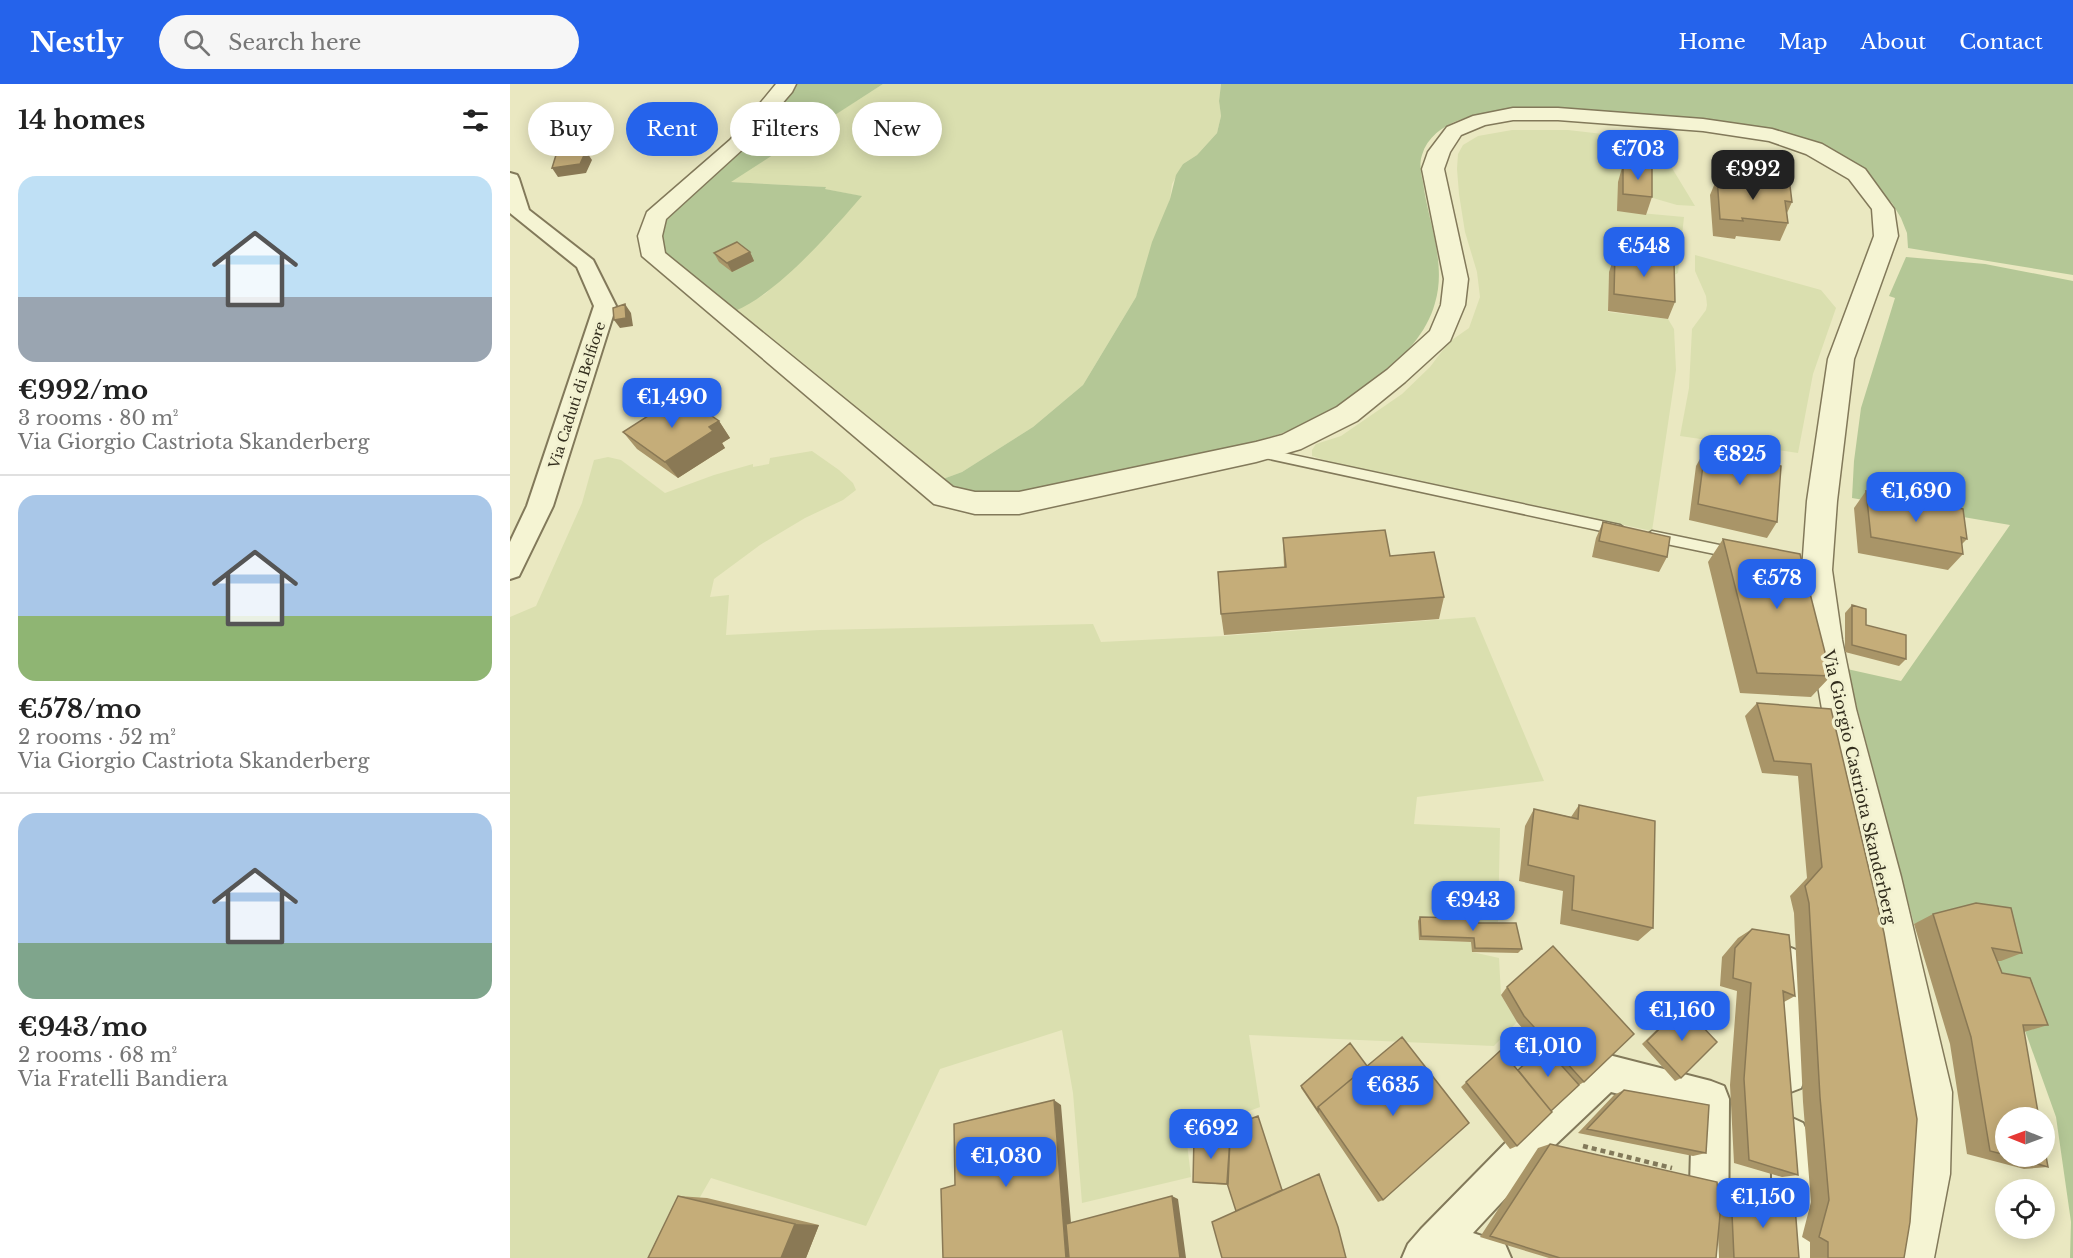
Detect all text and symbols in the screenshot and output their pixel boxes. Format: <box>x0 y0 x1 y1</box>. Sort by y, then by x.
search box <box>159 15 579 69</box>
text: Nestly <box>30 25 123 60</box>
icon: search <box>180 26 213 59</box>
text: Search here <box>228 29 361 56</box>
text: Home <box>1679 29 1746 55</box>
text: Map <box>1779 29 1827 55</box>
text: About <box>1860 29 1926 55</box>
text: Contact <box>1959 29 2043 55</box>
chip: Buy <box>528 102 614 156</box>
chip: Rent <box>626 102 718 156</box>
chip: Filters <box>730 102 840 156</box>
chip: New <box>852 102 942 156</box>
text: 14 homes <box>18 104 145 136</box>
icon: filters <box>459 104 492 137</box>
pin: €703 <box>1602 130 1674 181</box>
text: €703 <box>1611 137 1665 161</box>
pin: €992 <box>1717 150 1789 201</box>
text: €992 <box>1725 157 1781 181</box>
icon: home <box>201 215 309 323</box>
pin: €548 <box>1608 227 1680 278</box>
text: €548 <box>1617 234 1671 258</box>
street label: Via Caduti di Belfiore <box>544 319 609 472</box>
text: €992/mo <box>18 374 148 406</box>
pin: €1,490 <box>623 378 721 429</box>
text: €1,490 <box>636 385 708 409</box>
text: 3 rooms · 80 m² <box>18 406 179 430</box>
text: Via Giorgio Castriota Skanderberg <box>18 430 369 454</box>
pin: €825 <box>1704 435 1776 486</box>
text: €825 <box>1714 442 1766 466</box>
pin: €1,690 <box>1867 472 1965 523</box>
text: €1,690 <box>1881 479 1952 503</box>
icon: home <box>201 534 309 642</box>
pin: €578 <box>1741 559 1813 610</box>
text: €578 <box>1752 566 1802 590</box>
street label: Via Giorgio Castriota Skanderberg <box>1818 647 1901 927</box>
text: €578/mo <box>18 693 142 725</box>
text: 2 rooms · 52 m² <box>18 725 176 749</box>
text: Via Giorgio Castriota Skanderberg <box>18 749 369 773</box>
icon: home <box>201 852 309 960</box>
pin: €943 <box>1437 881 1509 932</box>
text: €943 <box>1446 888 1500 912</box>
pin: €1,160 <box>1633 991 1731 1042</box>
text: €1,160 <box>1649 998 1715 1022</box>
text: €943/mo <box>18 1011 147 1043</box>
pin: €1,010 <box>1499 1027 1597 1078</box>
text: €1,010 <box>1514 1034 1582 1058</box>
text: 2 rooms · 68 m² <box>18 1043 177 1067</box>
pin: €635 <box>1357 1066 1429 1117</box>
text: Via Fratelli Bandiera <box>18 1067 228 1091</box>
text: €635 <box>1366 1073 1420 1097</box>
north arrow <box>1995 1107 2055 1167</box>
map controls <box>1995 1107 2055 1239</box>
pin: €692 <box>1175 1109 1247 1160</box>
text: €692 <box>1183 1116 1239 1140</box>
pin: €1,030 <box>957 1137 1055 1188</box>
text: €1,030 <box>970 1144 1042 1168</box>
pin: €1,150 <box>1714 1178 1812 1229</box>
button: locate <box>1995 1179 2055 1239</box>
text: €1,150 <box>1731 1185 1795 1209</box>

